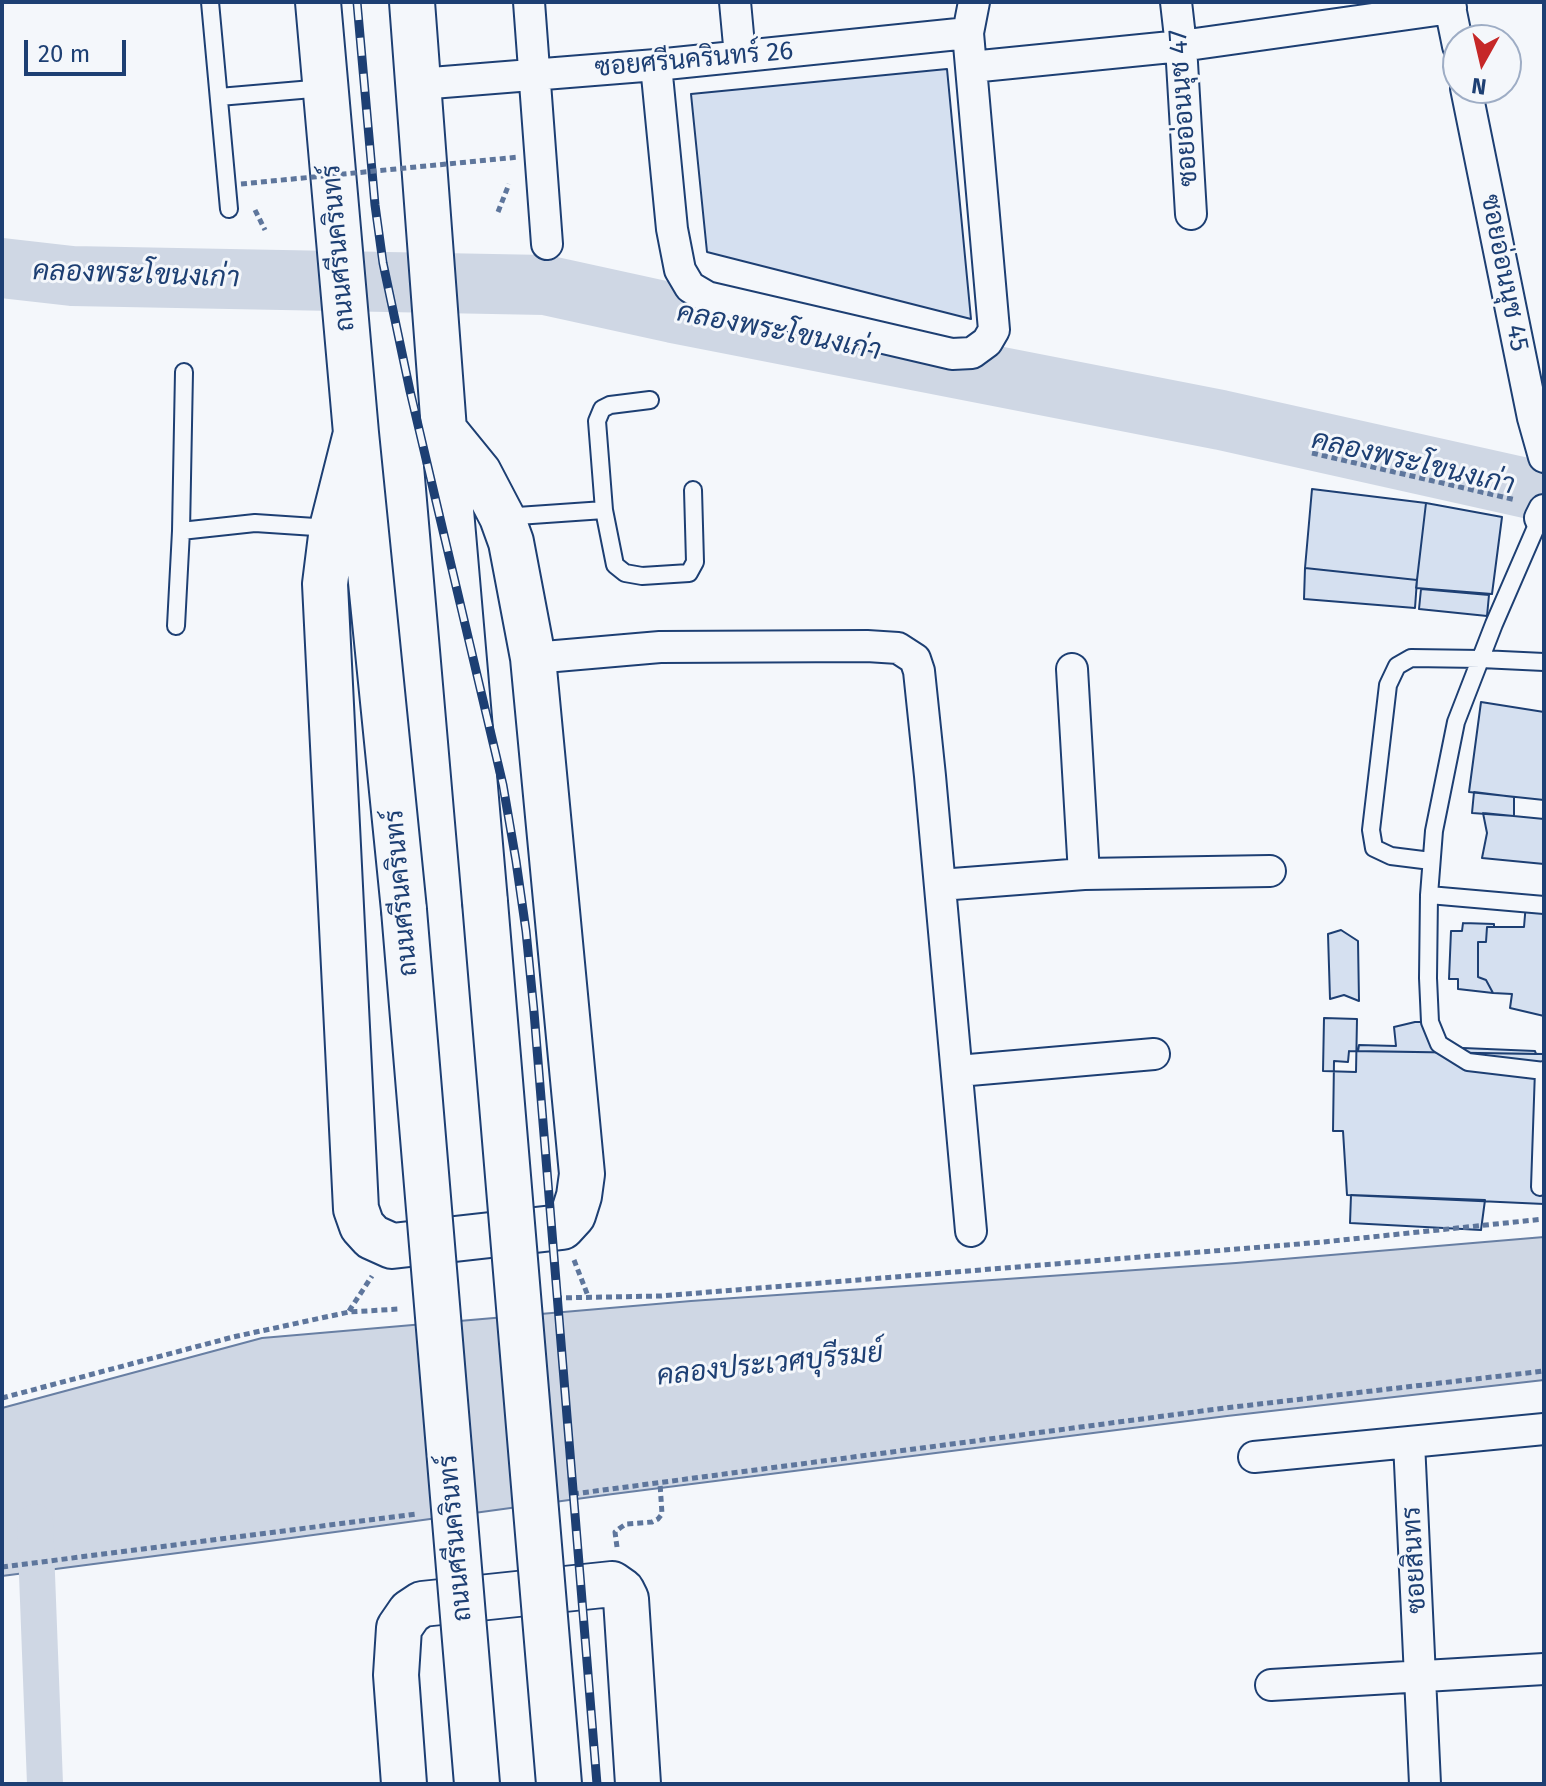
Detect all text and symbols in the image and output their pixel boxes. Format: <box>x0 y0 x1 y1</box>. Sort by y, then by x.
scale bar <box>28 24 130 74</box>
north arrow <box>1442 24 1522 104</box>
street label: ซอยอ่อนนุช 47 <box>1163 29 1205 187</box>
street label: ซอยศรีนครินทร์ 26 <box>593 36 795 84</box>
text: 20 m <box>38 40 90 68</box>
text: N <box>1470 72 1488 101</box>
street label: ถนนศรีนครินทร์ <box>316 163 362 333</box>
street label: ซอยอ่อนนุช 45 <box>1474 192 1534 354</box>
water label: คลองพระโขนงเก่า <box>32 255 240 295</box>
water label: คลองพระโขนงเก่า <box>674 296 884 368</box>
water label: คลองพระโขนงเก่า <box>1308 423 1518 503</box>
street label: ถนนศรีนครินทร์ <box>379 808 425 978</box>
water label: คลองประเวศบุรีรมย์ <box>655 1336 885 1394</box>
street label: ถนนศรีนครินทร์ <box>433 1453 479 1623</box>
street label: ซอยสินทร <box>1397 1506 1433 1614</box>

